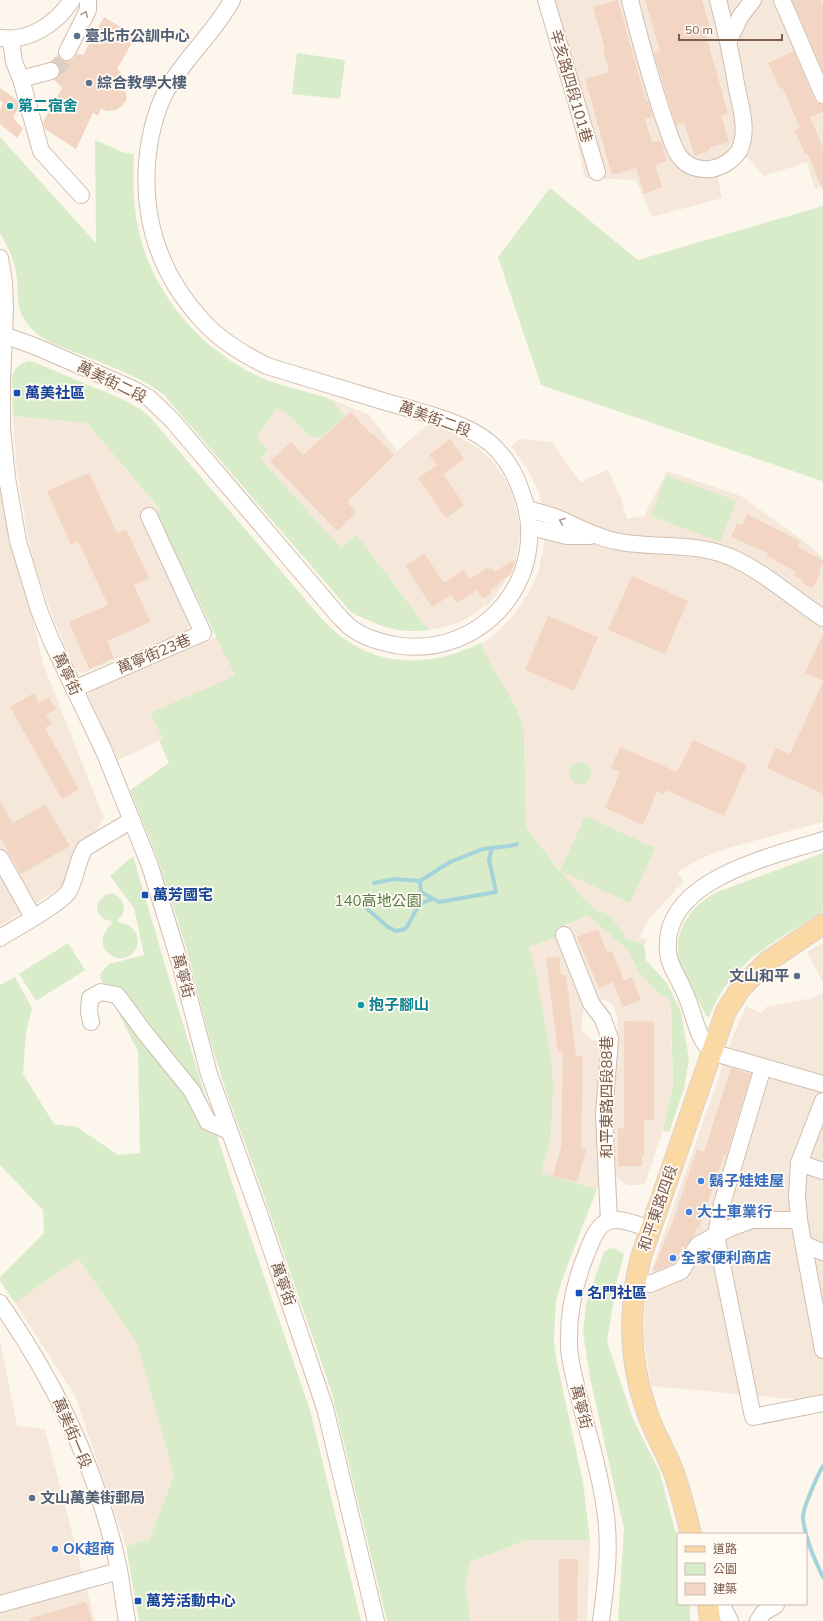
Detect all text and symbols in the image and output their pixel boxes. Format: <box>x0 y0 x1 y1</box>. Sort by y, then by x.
one-way arrow <box>81 11 89 18</box>
scale bar <box>679 16 782 42</box>
text: 50 m <box>685 22 713 37</box>
place label: 臺北市公訓中心 <box>85 26 190 45</box>
street label: 辛亥路四段101巷 <box>546 27 597 145</box>
marker: 臺北市公訓中心 <box>72 31 82 41</box>
place label: 綜合教學大樓 <box>97 73 187 92</box>
marker: 綜合教學大樓 <box>84 78 94 88</box>
place label: 第二宿舍 <box>18 96 78 115</box>
marker: 第二宿舍 <box>5 101 15 111</box>
street label: 萬美街二段 <box>74 357 150 407</box>
place label: 萬美社區 <box>25 383 85 402</box>
marker: 萬美社區 <box>12 388 22 398</box>
street label: 萬美街二段 <box>397 397 474 440</box>
one-way arrow <box>559 517 566 525</box>
street label: 萬寧街23巷 <box>114 630 193 678</box>
street label: 萬寧街 <box>49 649 86 698</box>
place label: 萬芳國宅 <box>153 885 213 904</box>
marker: 萬芳國宅 <box>140 890 150 900</box>
park label: 140高地公園 <box>334 891 422 910</box>
street label: 萬寧街 <box>168 952 198 1000</box>
place label: 文山和平 <box>729 966 789 985</box>
marker: 文山和平 <box>792 971 802 981</box>
place label: 抱子腳山 <box>369 995 429 1014</box>
marker: 抱子腳山 <box>356 1000 366 1010</box>
street label: 和平東路四段88巷 <box>597 1035 616 1159</box>
street label: 和平東路四段 <box>634 1162 681 1253</box>
place label: 鬍子娃娃屋 <box>709 1171 784 1190</box>
marker: 鬍子娃娃屋 <box>696 1176 706 1186</box>
place label: 大士車業行 <box>697 1202 772 1221</box>
marker: 大士車業行 <box>684 1207 694 1217</box>
place label: 全家便利商店 <box>681 1248 771 1267</box>
marker: 全家便利商店 <box>668 1253 678 1263</box>
street label: 萬寧街 <box>267 1259 300 1308</box>
place label: 名門社區 <box>587 1283 647 1302</box>
marker: 名門社區 <box>574 1288 584 1298</box>
street label: 萬寧街 <box>567 1383 596 1431</box>
street label: 萬美街一段 <box>49 1395 96 1471</box>
place label: 文山萬美街郵局 <box>40 1488 145 1507</box>
marker: 文山萬美街郵局 <box>27 1493 37 1503</box>
legend <box>677 1533 807 1605</box>
place label: OK超商 <box>63 1539 115 1558</box>
text: 道路 <box>713 1541 737 1556</box>
marker: OK超商 <box>50 1544 60 1554</box>
text: 公園 <box>713 1561 737 1576</box>
text: 建築 <box>713 1581 737 1596</box>
place label: 萬芳活動中心 <box>146 1591 236 1610</box>
marker: 萬芳活動中心 <box>133 1596 143 1606</box>

